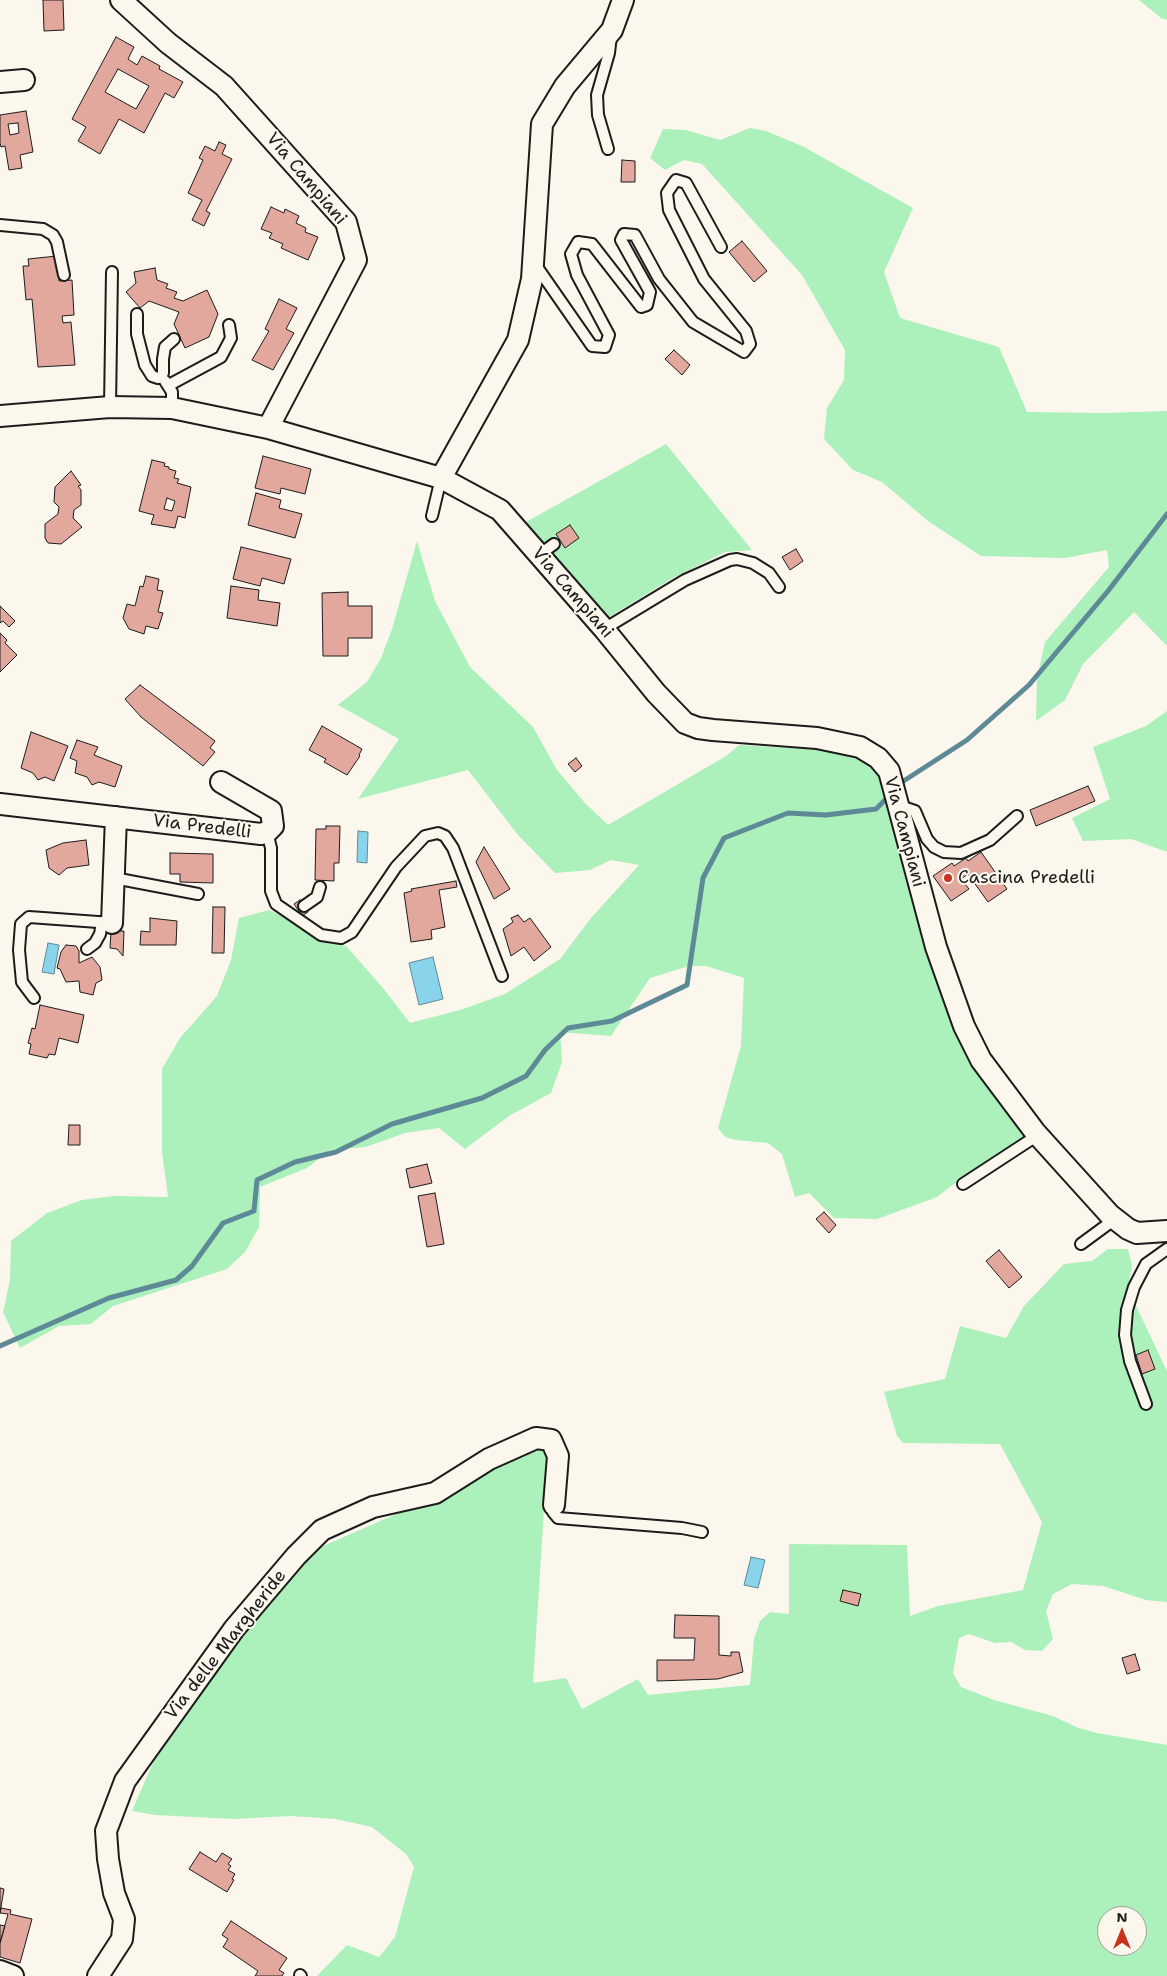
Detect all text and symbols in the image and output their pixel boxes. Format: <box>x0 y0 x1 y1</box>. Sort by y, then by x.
street label: Via Campiani <box>261 128 351 230</box>
street label: Via Campiani <box>527 543 617 643</box>
street label: Via Campiani <box>879 774 929 890</box>
street label: Via Predelli <box>152 810 252 844</box>
place label: Cascina Predelli <box>958 867 1095 889</box>
marker: Cascina Predelli <box>942 872 954 884</box>
street label: Via delle Margheride <box>161 1566 291 1724</box>
north arrow <box>1097 1906 1147 1956</box>
text: N <box>1116 1908 1128 1926</box>

